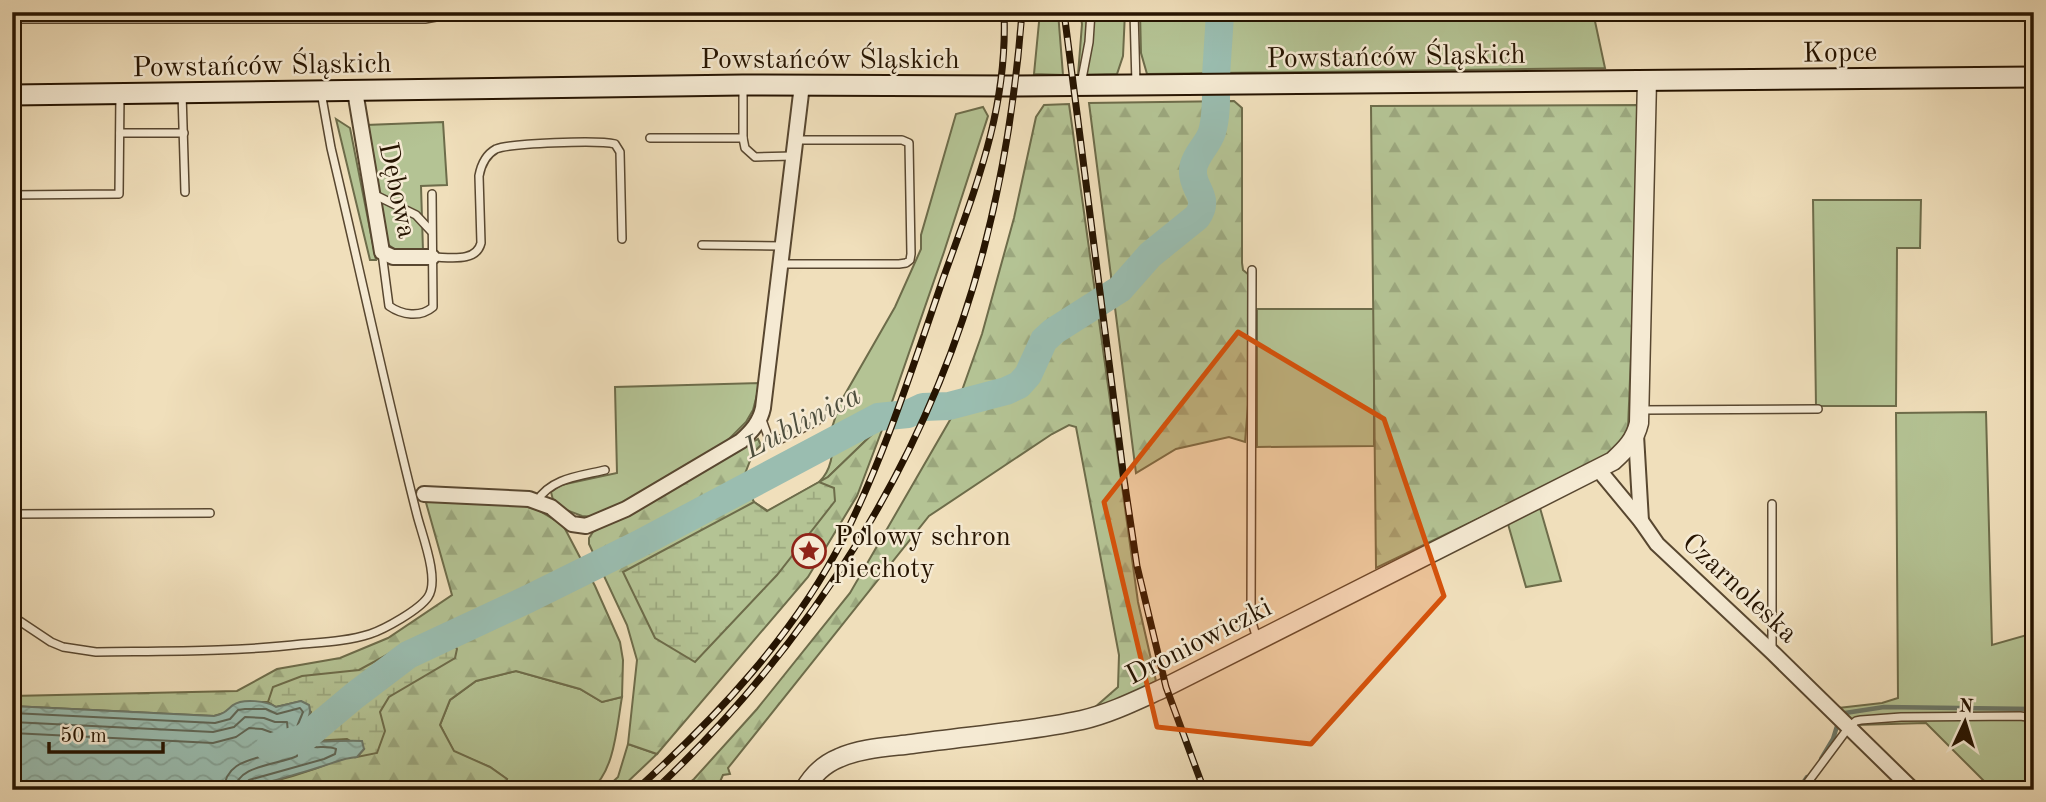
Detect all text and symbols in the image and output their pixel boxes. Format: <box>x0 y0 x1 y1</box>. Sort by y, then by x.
street label: Powstańców Śląskich <box>1266 37 1526 74</box>
street label: Kopce <box>1802 39 1878 69</box>
street label: Powstańców Śląskich <box>700 42 960 75</box>
street label: Powstańców Śląskich <box>132 46 392 83</box>
street label: Dębowa <box>372 140 420 241</box>
water label: Lublinica <box>739 381 866 465</box>
place label: Polowy schron piechoty <box>834 524 1011 584</box>
street label: Czarnoleska <box>1676 529 1802 649</box>
place icon: Polowy schron piechoty <box>790 532 828 570</box>
street label: Droniowiczki <box>1122 594 1277 691</box>
north arrow <box>1930 686 2000 756</box>
text: N <box>1958 698 1974 718</box>
scale bar <box>49 711 163 755</box>
text: 50 m <box>60 726 107 747</box>

